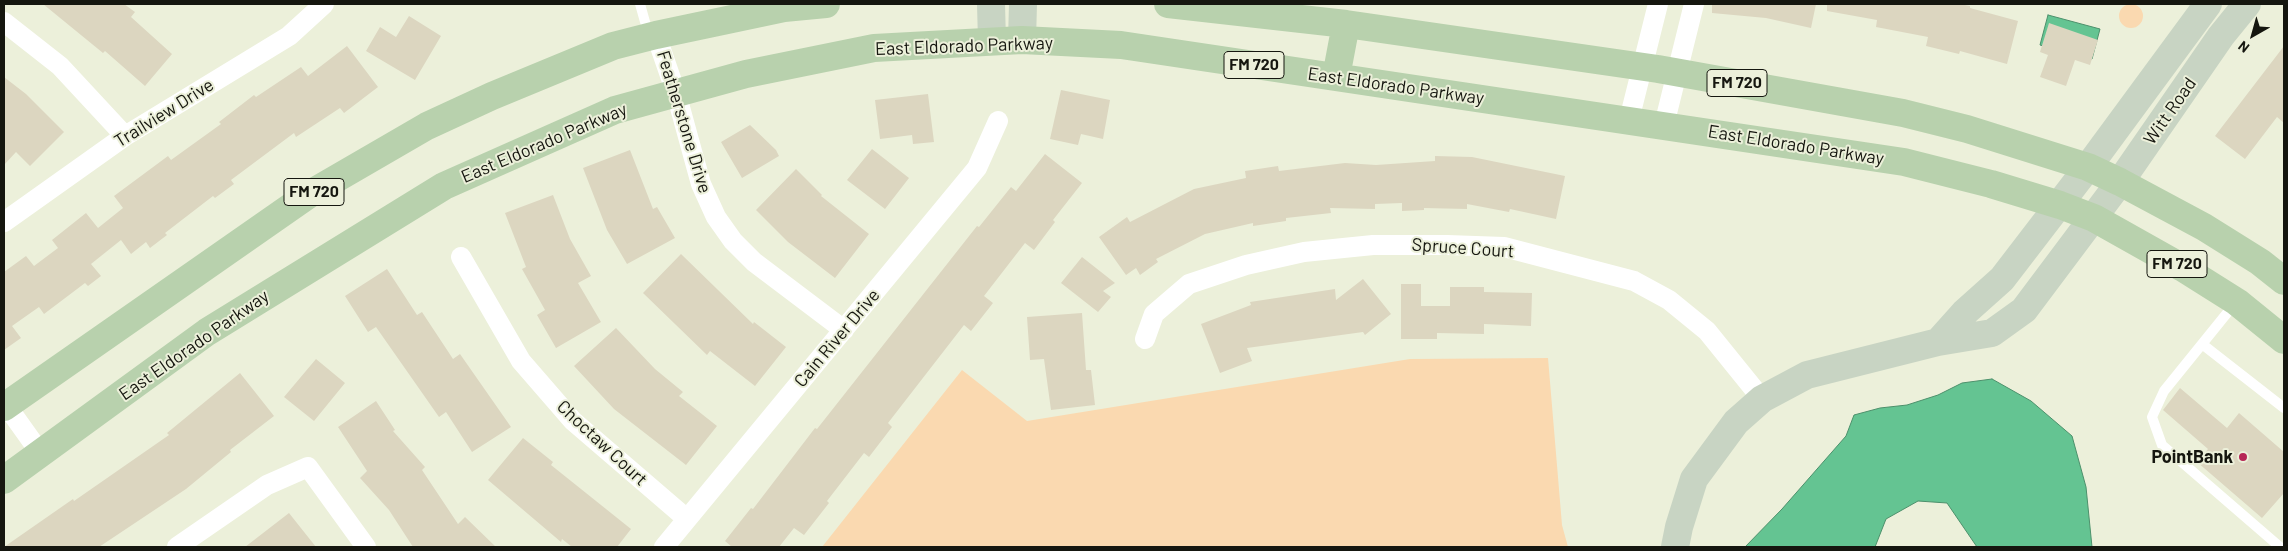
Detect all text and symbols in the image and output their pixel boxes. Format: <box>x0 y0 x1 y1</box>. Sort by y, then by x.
north arrow <box>2228 10 2278 60</box>
street label: East Eldorado Parkway <box>875 32 1053 60</box>
text: N <box>2235 38 2252 57</box>
street label: Featherstone Drive <box>652 48 716 196</box>
road number: FM 720 <box>1224 52 1284 78</box>
street label: East Eldorado Parkway <box>1306 63 1486 109</box>
road number: FM 720 <box>1707 70 1767 96</box>
street label: Witt Road <box>2139 73 2201 149</box>
street label: Trailview Drive <box>110 74 218 152</box>
street label: East Eldorado Parkway <box>458 98 630 188</box>
street label: East Eldorado Parkway <box>1706 120 1886 170</box>
road number: FM 720 <box>284 178 344 206</box>
street label: Spruce Court <box>1411 234 1515 262</box>
road number: FM 720 <box>2147 250 2207 278</box>
street label: Cain River Drive <box>790 284 884 392</box>
street label: East Eldorado Parkway <box>115 285 273 405</box>
street label: Choctaw Court <box>552 396 652 490</box>
place label: PointBank <box>2151 446 2233 468</box>
marker: PointBank <box>2237 451 2249 463</box>

